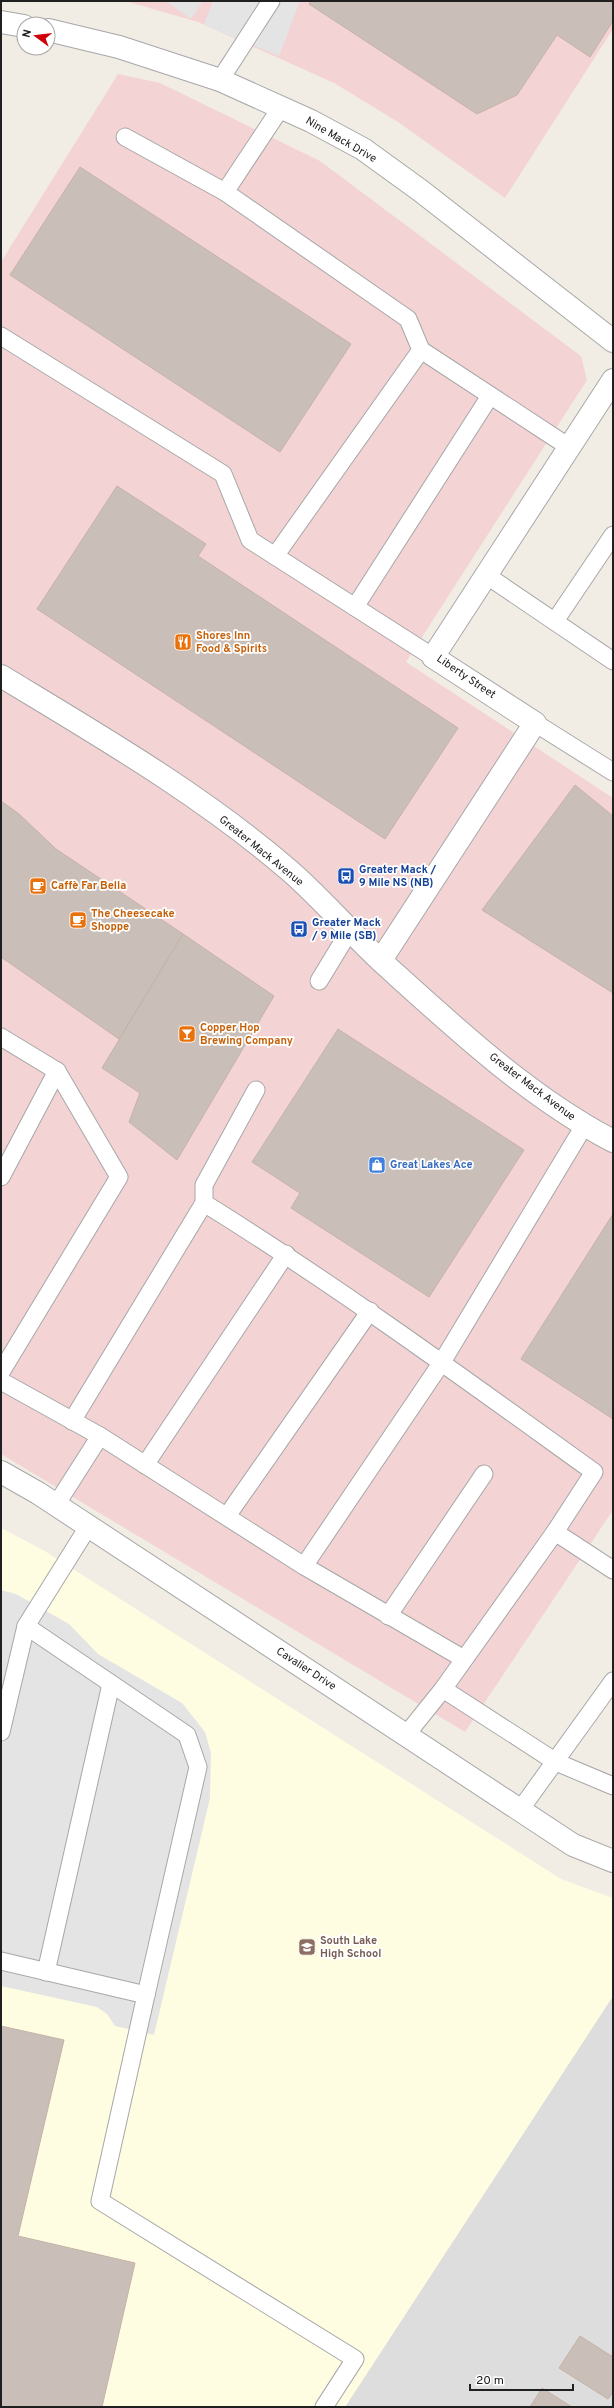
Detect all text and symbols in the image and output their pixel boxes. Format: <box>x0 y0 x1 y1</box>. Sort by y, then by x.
north arrow <box>16 16 56 56</box>
text: N <box>20 28 35 39</box>
street label: Nine Mack Drive <box>303 114 379 166</box>
place label: Shores Inn Food & Spirits <box>196 629 267 656</box>
restaurant icon: Shores Inn Food & Spirits <box>173 632 193 652</box>
street label: Liberty Street <box>434 652 498 702</box>
street label: Greater Mack Avenue <box>216 813 306 889</box>
place label: Greater Mack / 9 Mile NS (NB) <box>359 863 437 890</box>
bus stop icon: Greater Mack / 9 Mile NS (NB) <box>336 866 356 886</box>
cafe icon: Caffè Far Bella <box>28 876 48 896</box>
place label: Caffè Far Bella <box>51 879 126 893</box>
place label: The Cheesecake Shoppe <box>91 907 175 934</box>
cafe icon: The Cheesecake Shoppe <box>68 910 88 930</box>
place label: Greater Mack / 9 Mile (SB) <box>311 916 381 943</box>
bus stop icon: Greater Mack / 9 Mile (SB) <box>289 919 309 939</box>
place label: Copper Hop Brewing Company <box>200 1021 293 1048</box>
bar icon: Copper Hop Brewing Company <box>177 1024 197 1044</box>
street label: Greater Mack Avenue <box>486 1050 578 1124</box>
shop icon: Great Lakes Ace <box>367 1155 387 1175</box>
place label: Great Lakes Ace <box>390 1158 473 1172</box>
street label: Cavalier Drive <box>273 1644 339 1694</box>
place label: South Lake High School <box>320 1934 381 1961</box>
school or university icon: South Lake High School <box>297 1937 317 1957</box>
scale bar <box>470 2366 573 2392</box>
text: 20 m <box>476 2373 504 2389</box>

